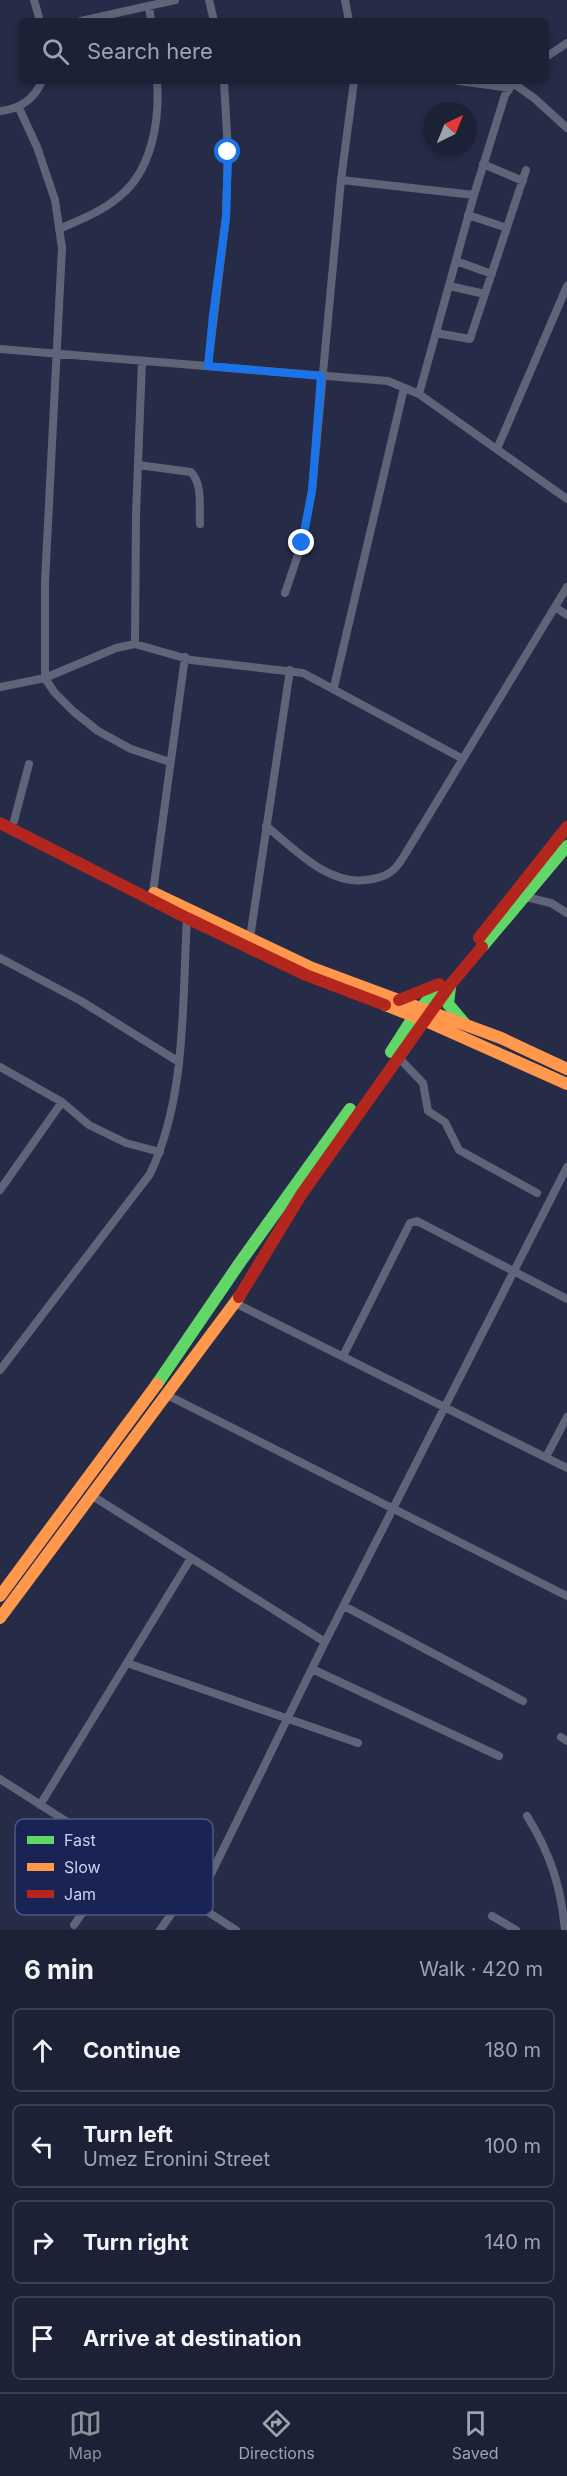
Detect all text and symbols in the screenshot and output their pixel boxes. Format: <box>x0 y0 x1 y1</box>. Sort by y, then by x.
search box <box>18 18 549 84</box>
icon: search <box>39 35 72 68</box>
text: Search here <box>87 38 213 64</box>
north arrow <box>423 102 477 156</box>
route start <box>214 138 240 164</box>
route end <box>288 529 314 555</box>
legend <box>15 1819 213 1915</box>
text: Fast <box>64 1830 96 1850</box>
text: Slow <box>64 1857 101 1877</box>
text: Jam <box>64 1884 96 1904</box>
text: 6 min <box>24 1954 94 1985</box>
text: Walk · 420 m <box>419 1957 543 1981</box>
icon: ahead <box>26 2034 59 2067</box>
text: Continue <box>83 2037 181 2063</box>
text: 180 m <box>485 2038 541 2062</box>
text: Turn left <box>83 2121 173 2147</box>
icon: left <box>26 2130 59 2163</box>
text: 100 m <box>484 2134 541 2158</box>
text: Umez Eronini Street <box>83 2147 270 2171</box>
icon: right <box>26 2226 59 2259</box>
text: Turn right <box>83 2229 189 2255</box>
text: 140 m <box>484 2230 541 2254</box>
icon: arrive <box>26 2322 59 2355</box>
text: Arrive at destination <box>83 2325 302 2351</box>
tab: Map <box>68 2407 102 2463</box>
tab: Directions <box>239 2407 315 2463</box>
tab: Saved <box>452 2407 499 2463</box>

